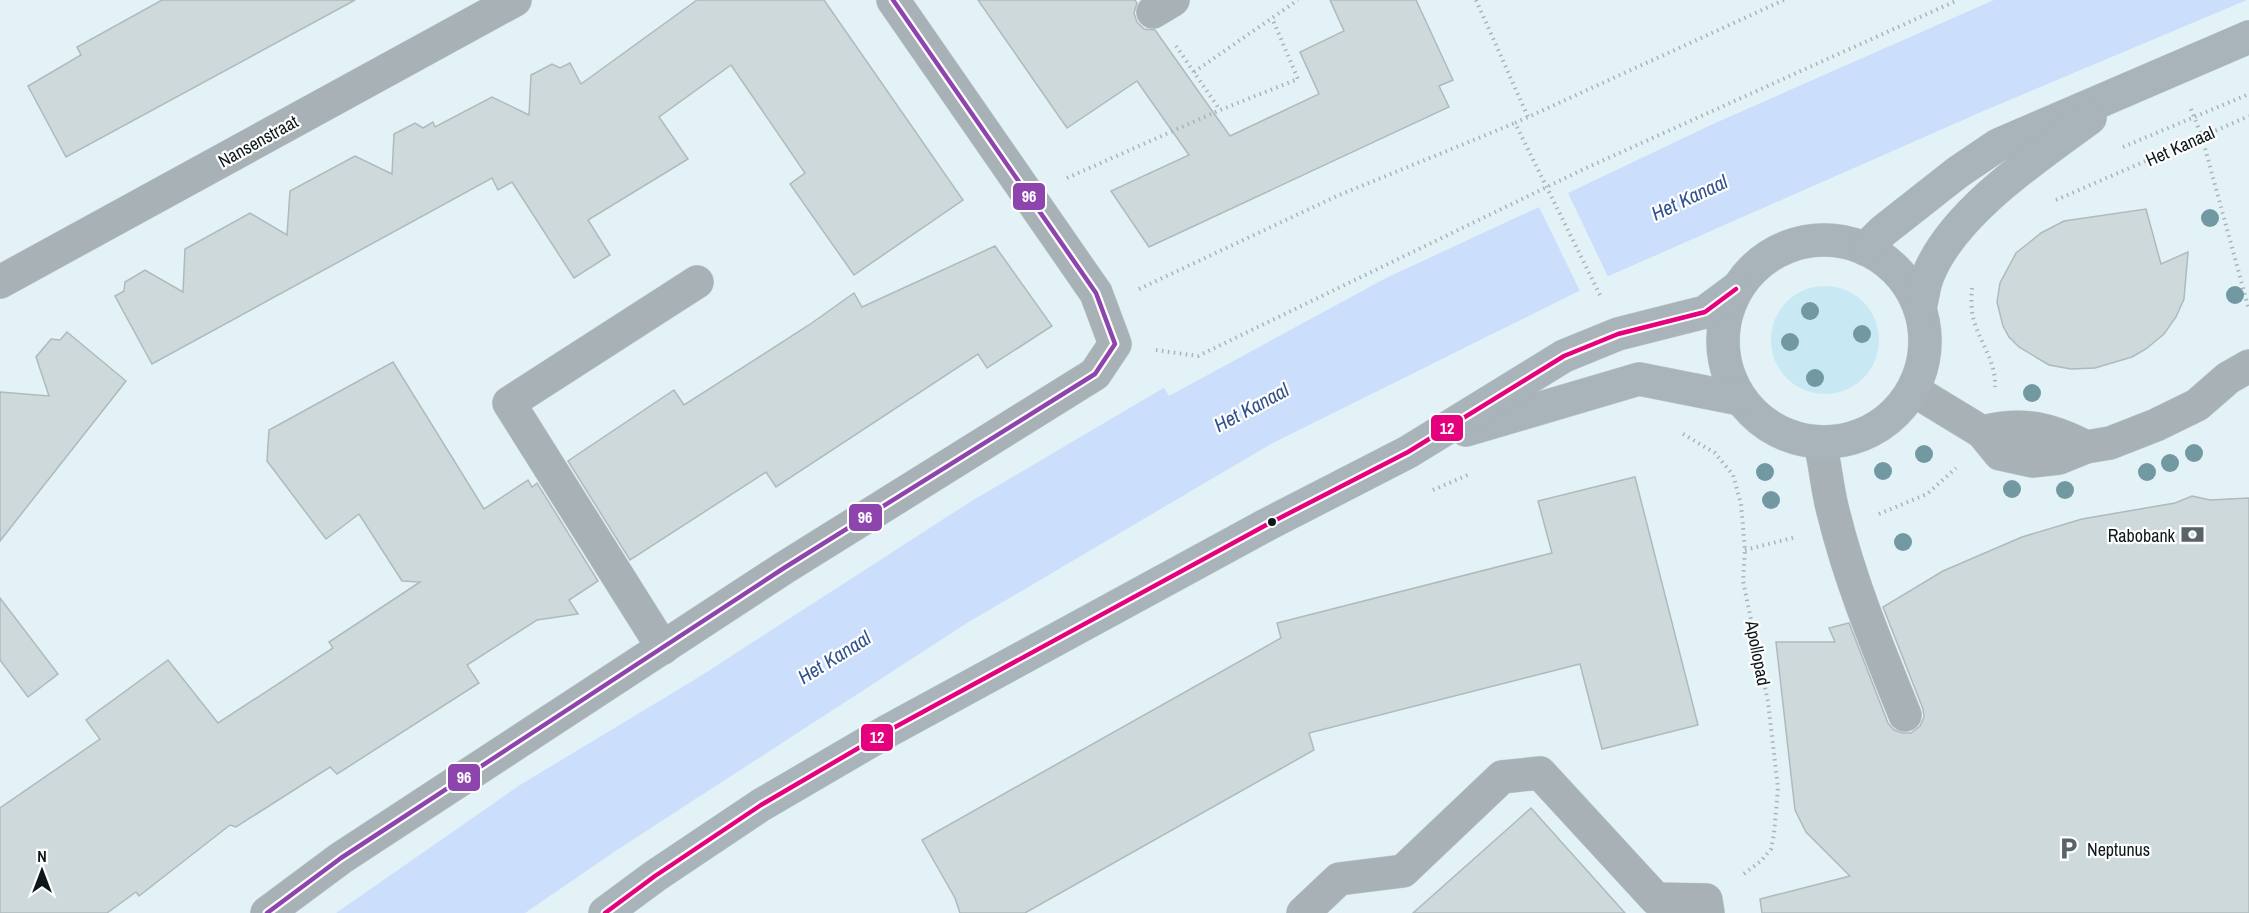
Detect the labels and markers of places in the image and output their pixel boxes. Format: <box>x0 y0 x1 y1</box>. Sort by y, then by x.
unlabelled marker <box>1266 516 1278 528</box>
bank icon: Rabobank <box>2180 522 2206 548</box>
place label: Rabobank <box>2108 523 2176 548</box>
parking icon: Neptunus <box>2056 836 2082 862</box>
place label: Neptunus <box>2087 837 2150 862</box>

